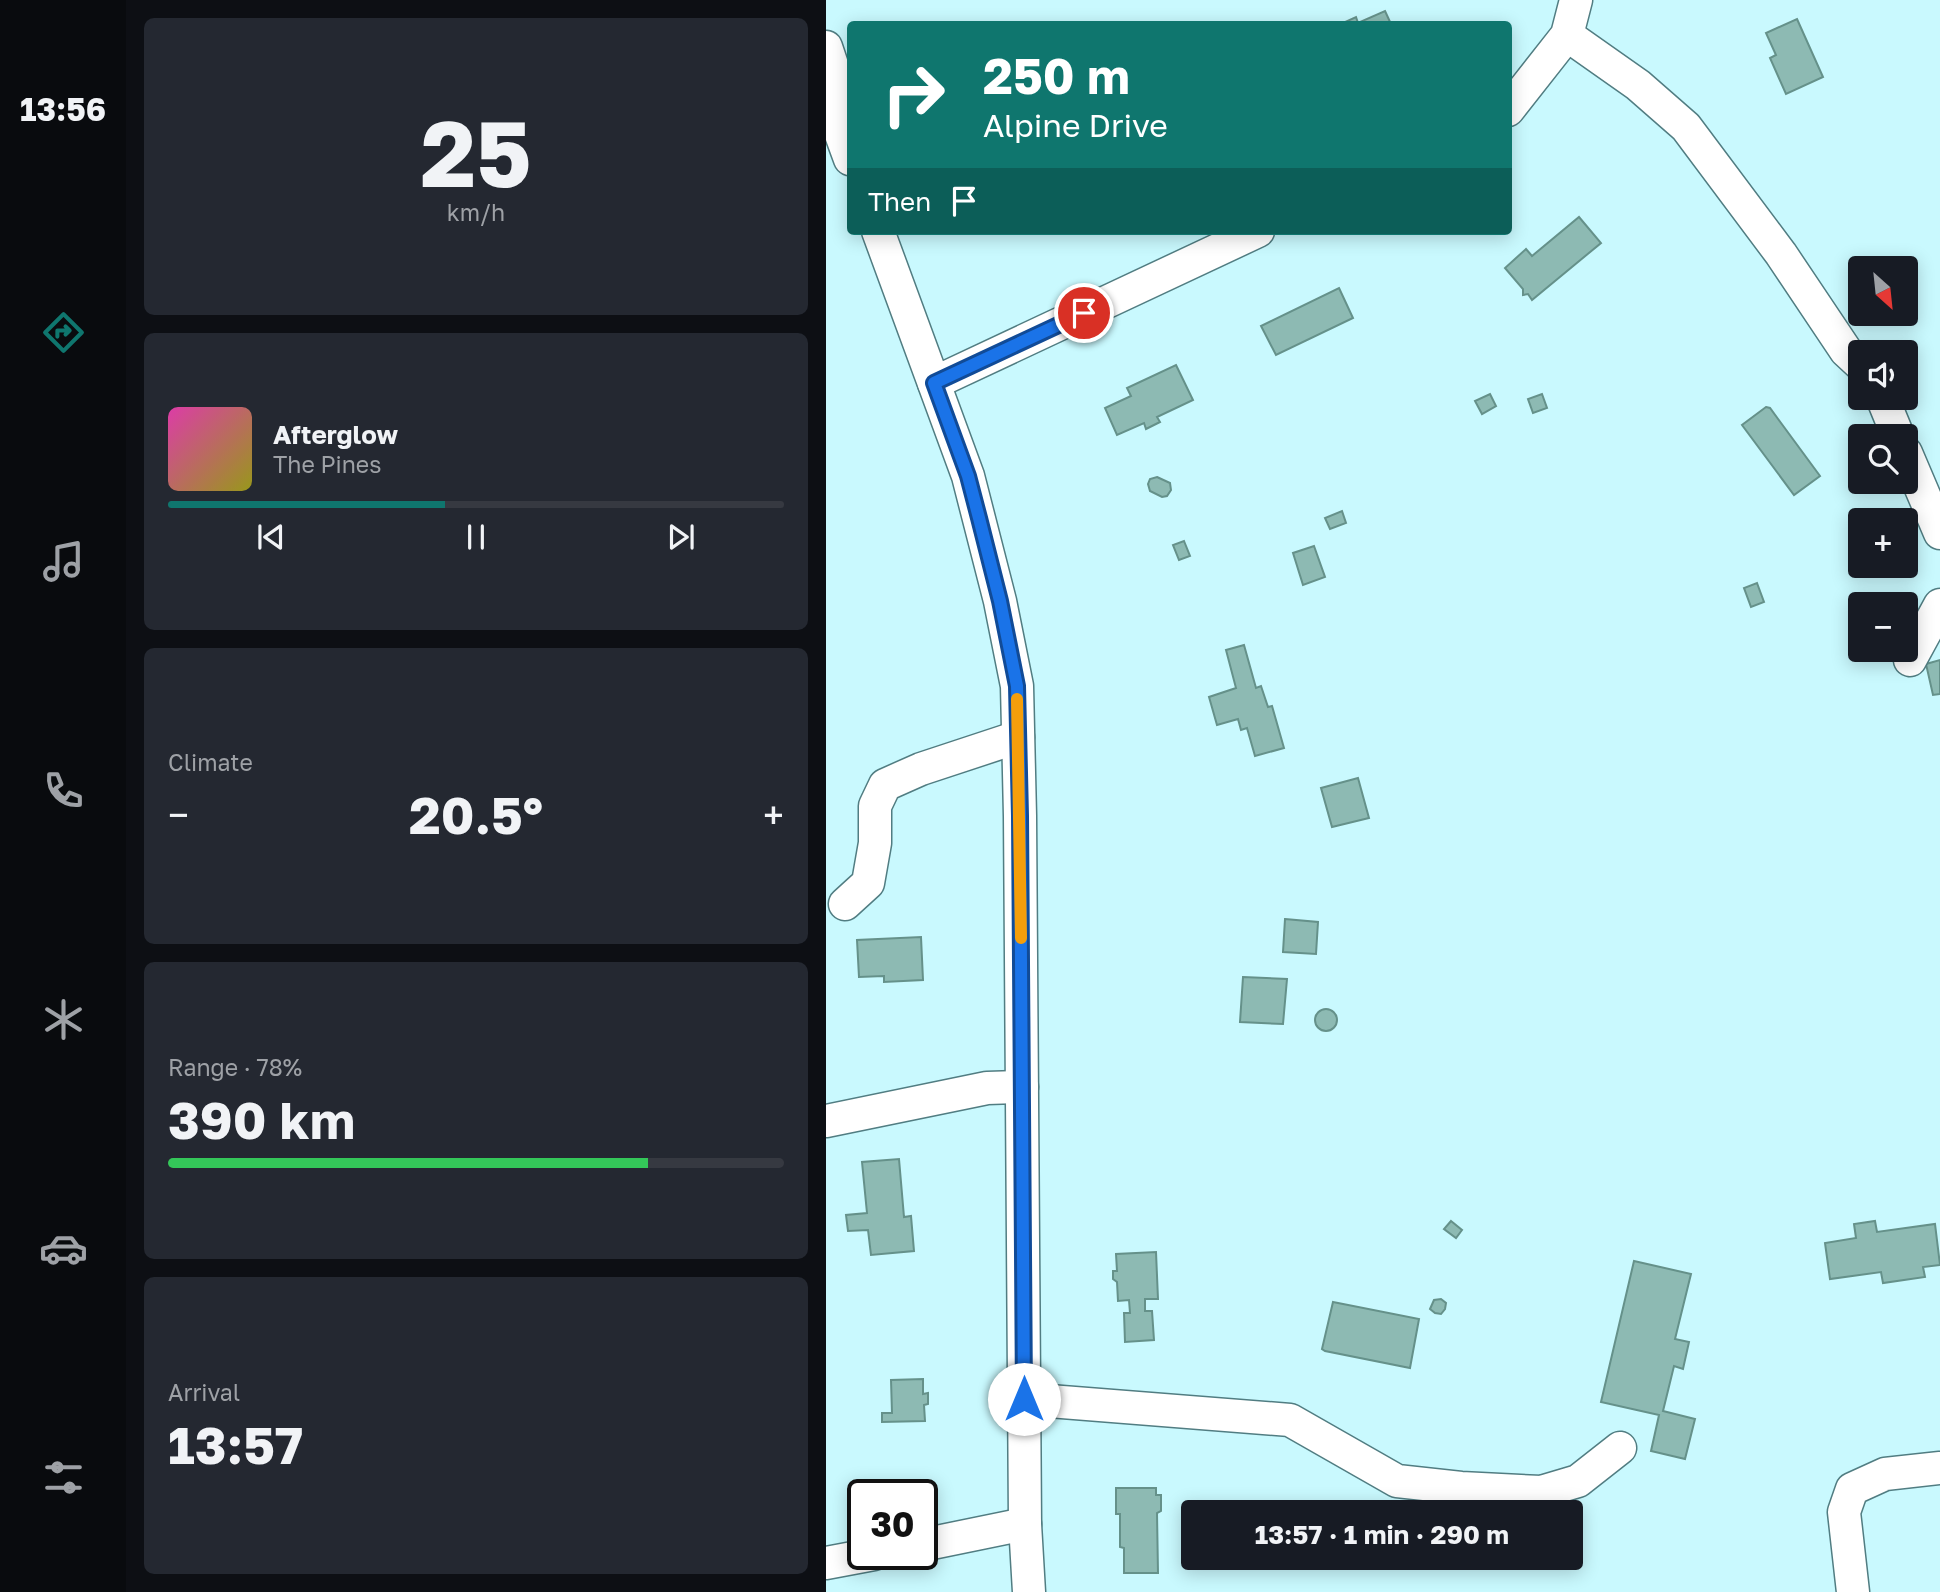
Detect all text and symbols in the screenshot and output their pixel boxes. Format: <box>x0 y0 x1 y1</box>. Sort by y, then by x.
text: 250 m <box>983 46 1130 105</box>
icon: right <box>868 49 959 140</box>
text: 13:56 <box>20 90 106 128</box>
text: 25 <box>420 98 532 207</box>
text: Alpine Drive <box>983 106 1168 144</box>
icon: arrive <box>945 182 983 220</box>
text: Then <box>868 186 931 217</box>
text: km/h <box>447 198 505 226</box>
north arrow <box>1848 256 1918 326</box>
map controls <box>1848 256 1918 662</box>
pin <box>1054 283 1114 343</box>
icon: arrive <box>1065 294 1103 332</box>
icon: directions <box>39 308 88 357</box>
button: sound <box>1848 340 1918 410</box>
text: Afterglow <box>273 419 398 450</box>
button: search <box>1848 424 1918 494</box>
text: The Pines <box>273 450 381 478</box>
button: + <box>1848 508 1918 578</box>
icon: previous <box>252 518 290 556</box>
icon: pause <box>457 518 495 556</box>
icon: next <box>662 518 700 556</box>
icon: music <box>39 537 88 586</box>
button: − <box>1848 592 1918 662</box>
text: Climate <box>168 748 253 776</box>
icon: phone <box>39 766 88 815</box>
text: 20.5° <box>409 783 543 845</box>
text: − <box>168 792 189 837</box>
text: + <box>763 792 784 837</box>
icon: climate <box>39 995 88 1044</box>
text: Range · 78% <box>168 1053 302 1081</box>
text: 390 km <box>168 1088 355 1150</box>
icon: car <box>39 1224 88 1273</box>
position arrow <box>987 1362 1061 1436</box>
text: Arrival <box>168 1378 240 1406</box>
text: 13:57 <box>168 1413 303 1475</box>
icon: filters <box>39 1453 88 1502</box>
speed limit sign: 30 <box>847 1479 938 1570</box>
text: 13:57 · 1 min · 290 m <box>1255 1519 1509 1550</box>

